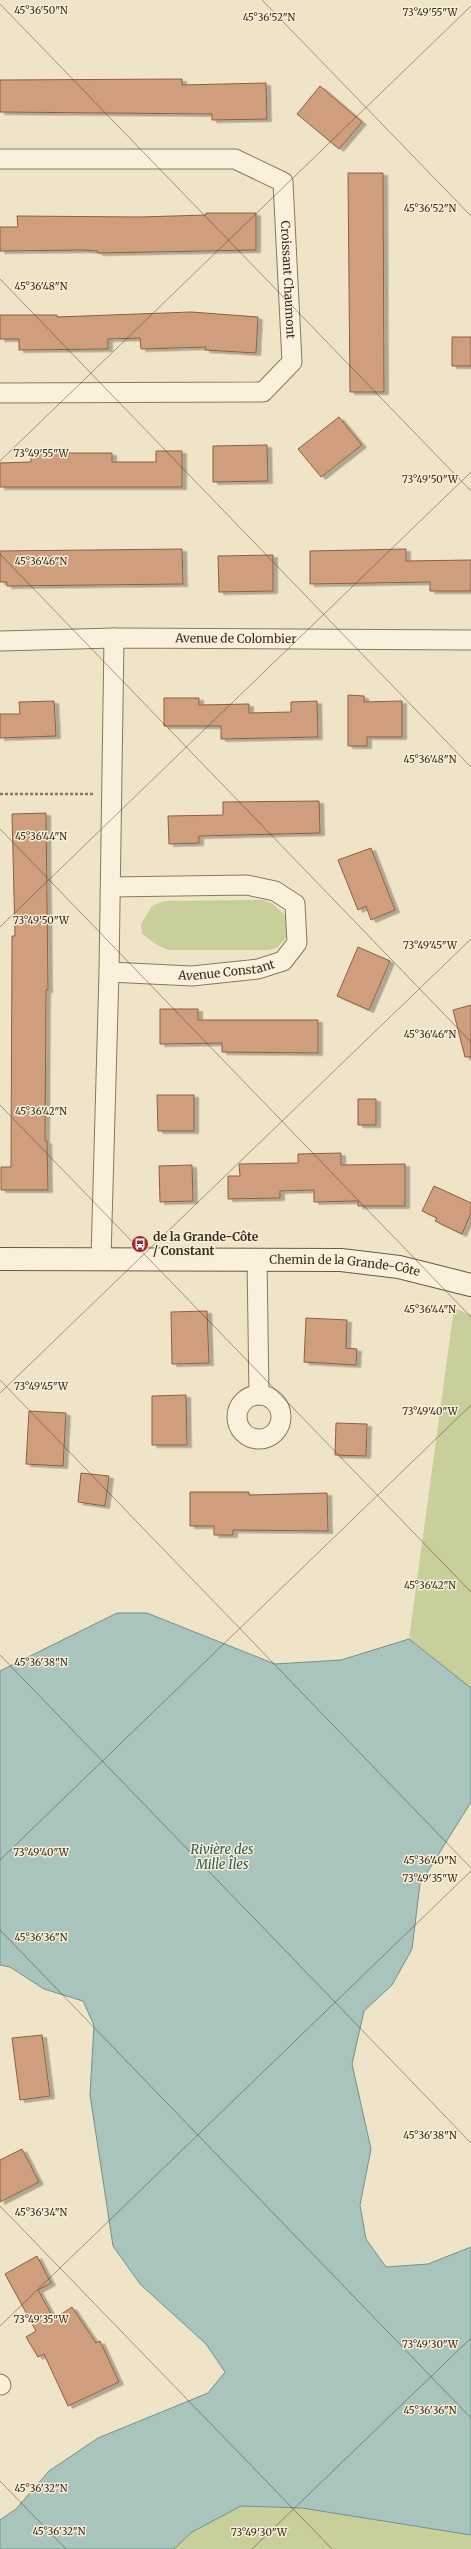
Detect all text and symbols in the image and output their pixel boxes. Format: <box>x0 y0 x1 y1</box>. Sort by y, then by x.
text: 45°36'50"N <box>14 4 68 17</box>
text: 73°49'55"W <box>403 6 458 19</box>
text: 45°36'52"N <box>243 11 296 24</box>
text: 45°36'52"N <box>404 202 457 215</box>
street label: Croissant Chaumont <box>278 220 299 339</box>
text: 45°36'48"N <box>15 280 68 293</box>
text: 73°49'55"W <box>14 447 69 460</box>
text: 73°49'50"W <box>402 473 459 486</box>
text: 45°36'46"N <box>15 555 67 568</box>
street label: Avenue de Colombier <box>174 630 297 646</box>
text: 45°36'48"N <box>404 753 457 766</box>
text: 45°36'44"N <box>15 830 67 843</box>
text: 73°49'50"W <box>13 914 70 927</box>
text: 73°49'45"W <box>403 939 458 952</box>
street label: Avenue Constant <box>177 956 277 983</box>
text: 45°36'46"N <box>404 1028 456 1041</box>
text: 45°36'42"N <box>15 1105 67 1118</box>
place label: de la Grande-Côte / Constant <box>153 1229 259 1258</box>
bus stop icon: de la Grande-Côte / Constant <box>130 1234 150 1254</box>
street label: Chemin de la Grande-Côte <box>269 1252 422 1279</box>
text: 45°36'44"N <box>404 1303 456 1316</box>
text: 73°49'45"W <box>14 1380 69 1393</box>
text: 73°49'40"W <box>402 1405 459 1418</box>
text: 45°36'42"N <box>404 1579 456 1592</box>
text: 45°36'38"N <box>14 1656 68 1669</box>
water label: Rivière des Mille Îles <box>190 1841 254 1873</box>
text: 73°49'40"W <box>13 1846 70 1859</box>
text: 45°36'40"N <box>403 1854 457 1867</box>
text: 73°49'35"W <box>403 1872 458 1885</box>
text: 45°36'36"N <box>15 1931 68 1944</box>
text: 45°36'38"N <box>403 2129 457 2142</box>
text: 45°36'34"N <box>15 2206 68 2219</box>
text: 73°49'35"W <box>14 2313 69 2326</box>
text: 73°49'30"W <box>402 2338 459 2351</box>
text: 45°36'36"N <box>404 2404 457 2417</box>
text: 45°36'32"N <box>15 2482 68 2495</box>
text: 45°36'32"N <box>33 2525 86 2538</box>
text: 73°49'30"W <box>231 2526 288 2539</box>

